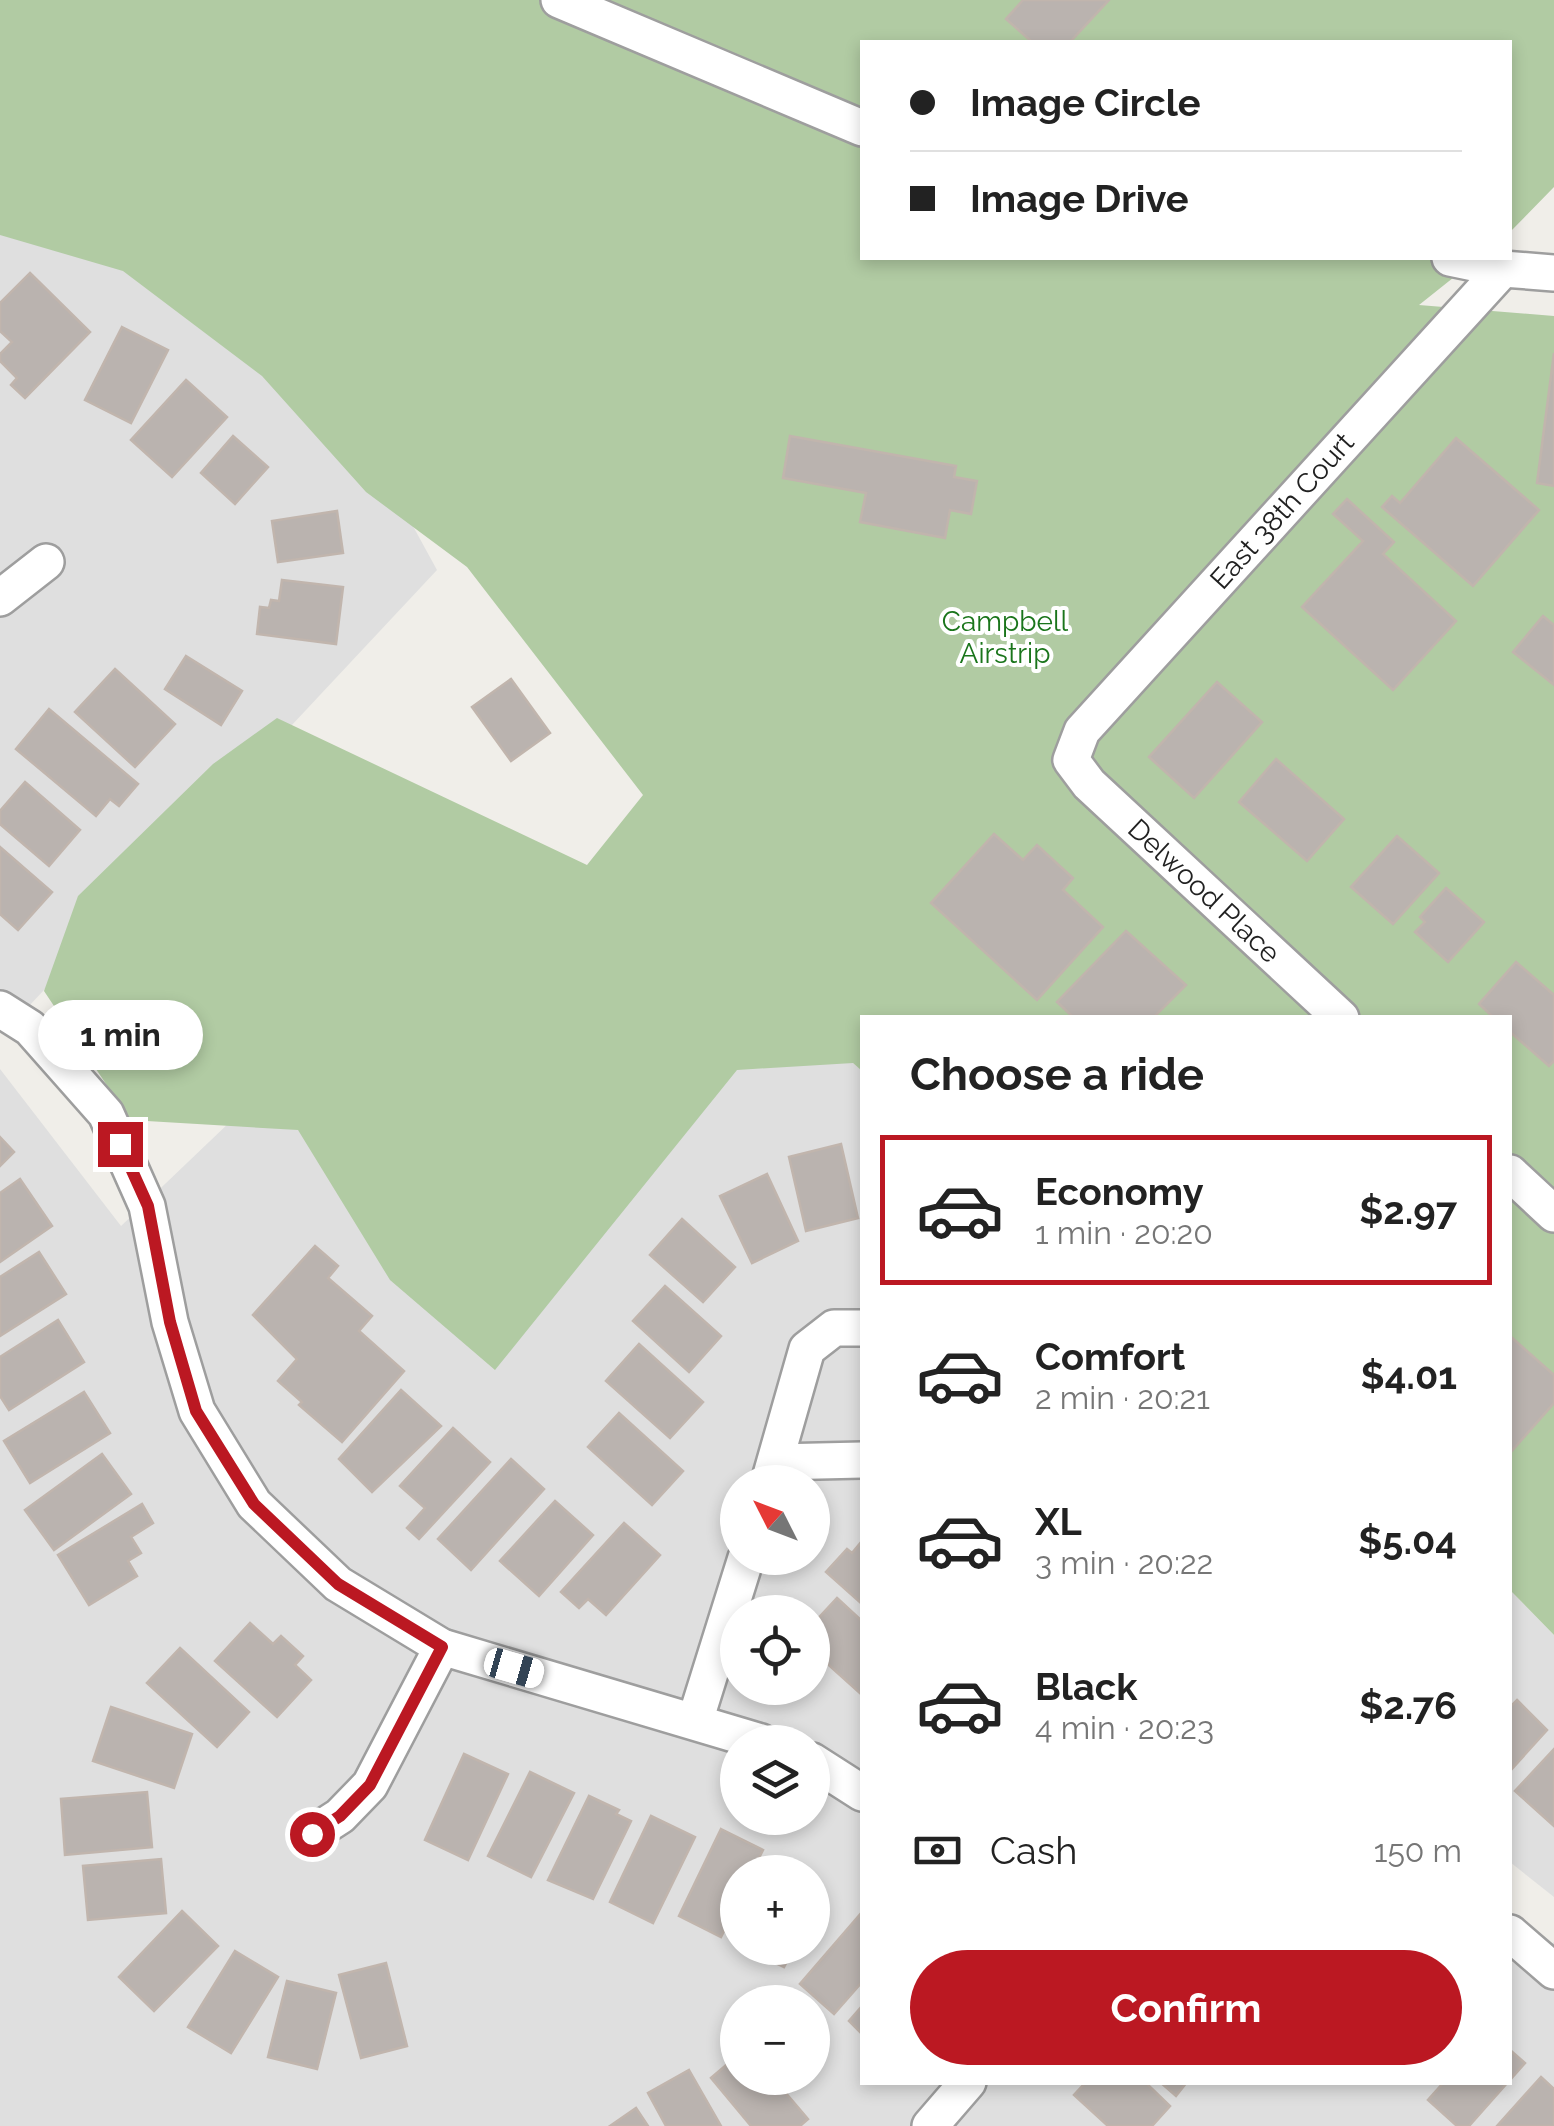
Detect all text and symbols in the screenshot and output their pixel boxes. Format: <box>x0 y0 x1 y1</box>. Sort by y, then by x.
text: Image Circle <box>970 80 1201 125</box>
text: Image Drive <box>970 176 1189 221</box>
street label: East 38th Court <box>1203 426 1361 596</box>
park label: Campbell Airstrip <box>942 605 1069 670</box>
street label: Delwood Place <box>1121 812 1287 970</box>
callout: 1 min <box>38 999 202 1069</box>
text: 1 min <box>80 1016 161 1053</box>
text: Choose a ride <box>910 1048 1204 1101</box>
route end <box>98 1122 143 1167</box>
icon: car <box>915 1165 1005 1255</box>
text: Economy <box>1035 1169 1204 1214</box>
text: $2.97 <box>1359 1188 1457 1233</box>
text: 1 min · 20:20 <box>1035 1214 1213 1251</box>
icon: car <box>915 1330 1005 1420</box>
text: Comfort <box>1035 1334 1185 1379</box>
text: $4.01 <box>1361 1353 1457 1398</box>
text: 2 min · 20:21 <box>1035 1379 1210 1416</box>
north arrow <box>720 1465 830 1575</box>
map controls <box>720 1465 830 2095</box>
icon: car <box>915 1495 1005 1585</box>
text: XL <box>1035 1499 1082 1544</box>
text: $5.04 <box>1358 1518 1457 1563</box>
text: 3 min · 20:22 <box>1035 1544 1213 1581</box>
button: locate <box>720 1595 830 1705</box>
car <box>481 1645 547 1691</box>
icon: car <box>915 1660 1005 1750</box>
text: Black <box>1035 1664 1137 1709</box>
text: $2.76 <box>1359 1683 1457 1728</box>
text: 4 min · 20:23 <box>1035 1709 1214 1746</box>
button: layers <box>720 1725 830 1835</box>
route start <box>290 1812 335 1857</box>
icon: cash <box>910 1823 965 1878</box>
text: Cash <box>990 1828 1077 1873</box>
text: 150 m <box>1374 1832 1462 1869</box>
button: + <box>720 1855 830 1965</box>
button: Confirm <box>910 1950 1462 2065</box>
button: − <box>720 1985 830 2095</box>

